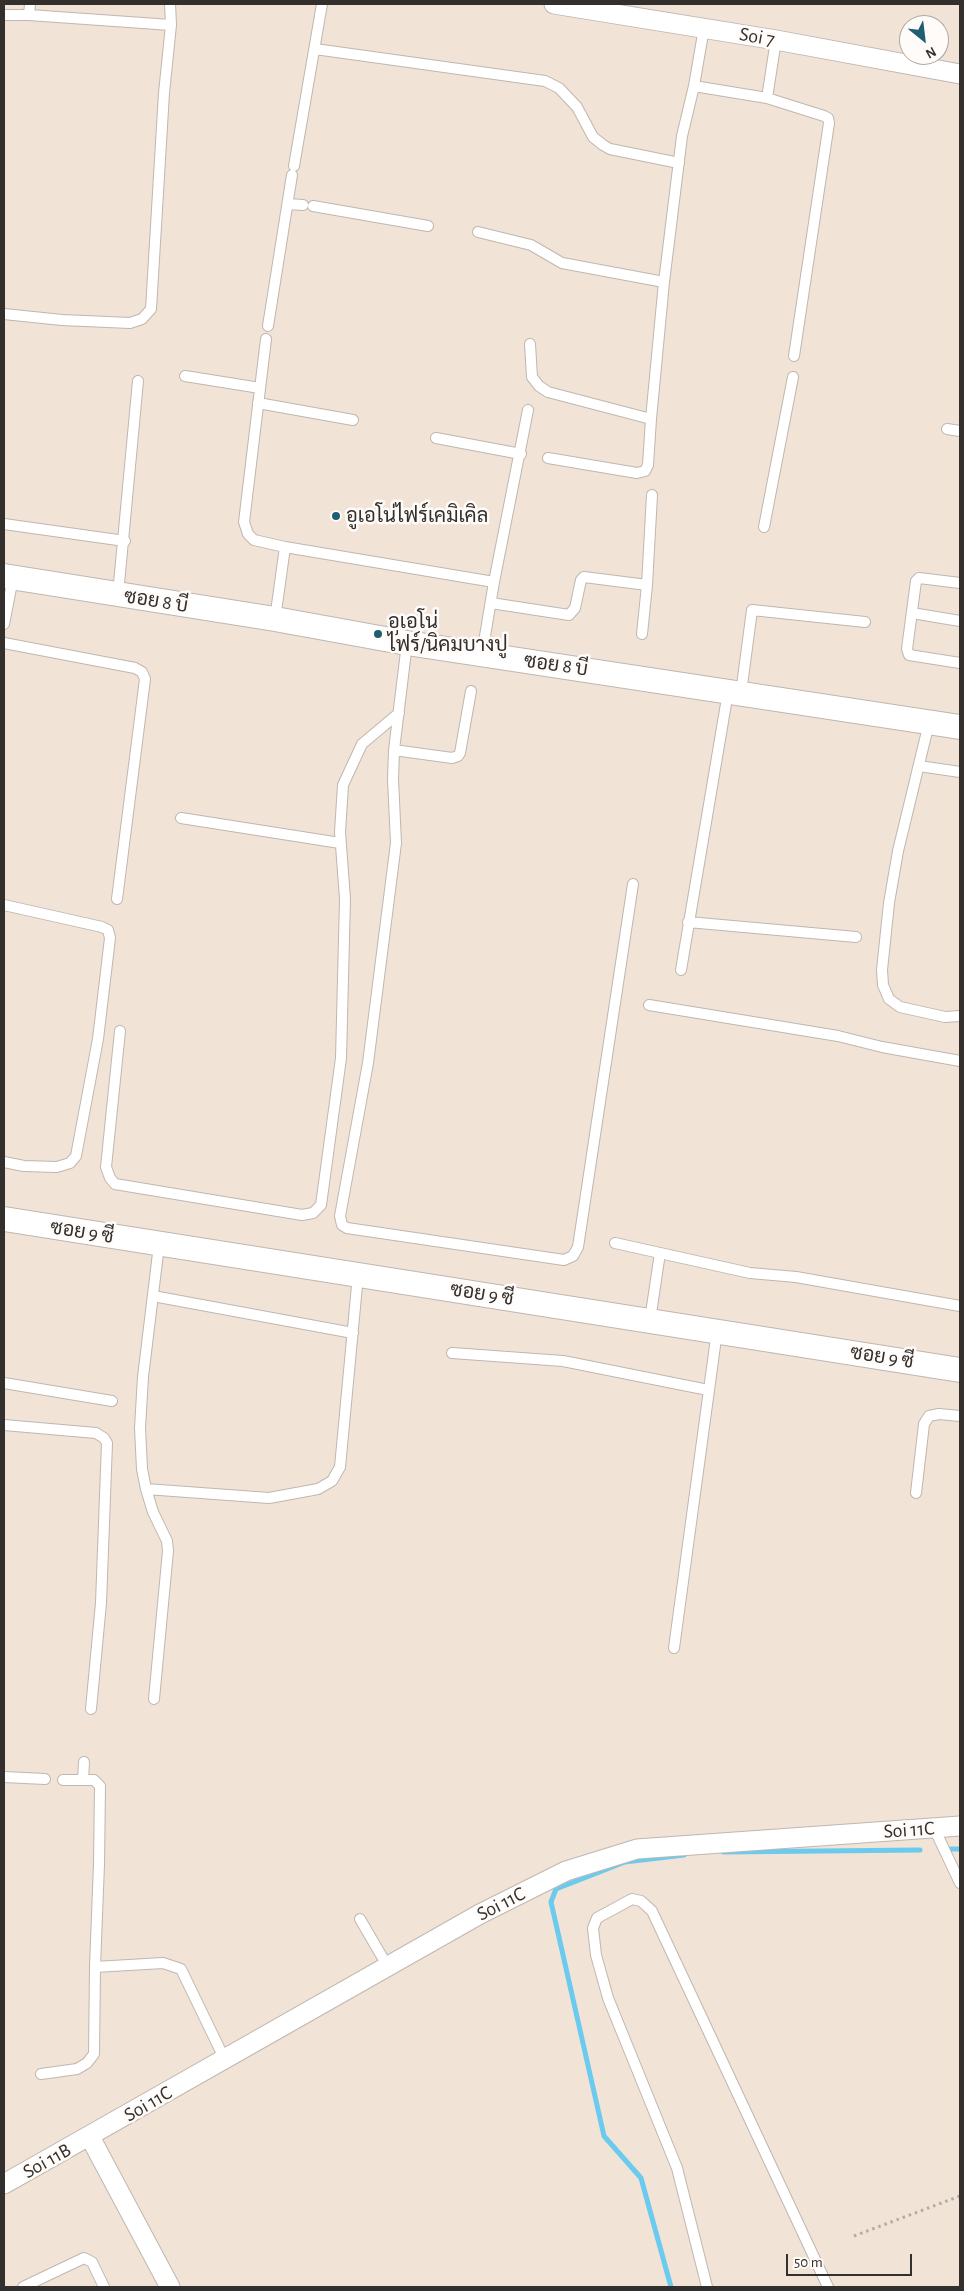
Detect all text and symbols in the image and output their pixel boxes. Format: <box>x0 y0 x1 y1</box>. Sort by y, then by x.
north arrow <box>899 15 949 65</box>
street label: Soi 7 <box>738 22 776 52</box>
text: N <box>923 44 938 61</box>
place label: อูเอโน่ไฟร์เคมิเคิล <box>346 504 488 528</box>
marker: อูเอโน่ไฟร์เคมิเคิล <box>330 510 342 522</box>
street label: ซอย 8 บี <box>122 584 190 618</box>
place label: อูเอโน่ ไฟร์/นิคมบางปู <box>388 610 507 657</box>
marker: อูเอโน่ ไฟร์/นิคมบางปู <box>372 628 384 640</box>
street label: ซอย 8 บี <box>522 649 590 681</box>
street label: ซอย 9 ซี <box>49 1215 115 1249</box>
street label: ซอย 9 ซี <box>449 1277 515 1311</box>
street label: ซอย 9 ซี <box>849 1340 915 1374</box>
street label: Soi 11C <box>883 1816 935 1844</box>
street label: Soi 11C <box>473 1882 529 1926</box>
street label: Soi 11C <box>120 2081 176 2127</box>
street label: Soi 11B <box>19 2138 75 2184</box>
scale bar <box>789 2244 915 2276</box>
text: 50 m <box>794 2255 823 2270</box>

